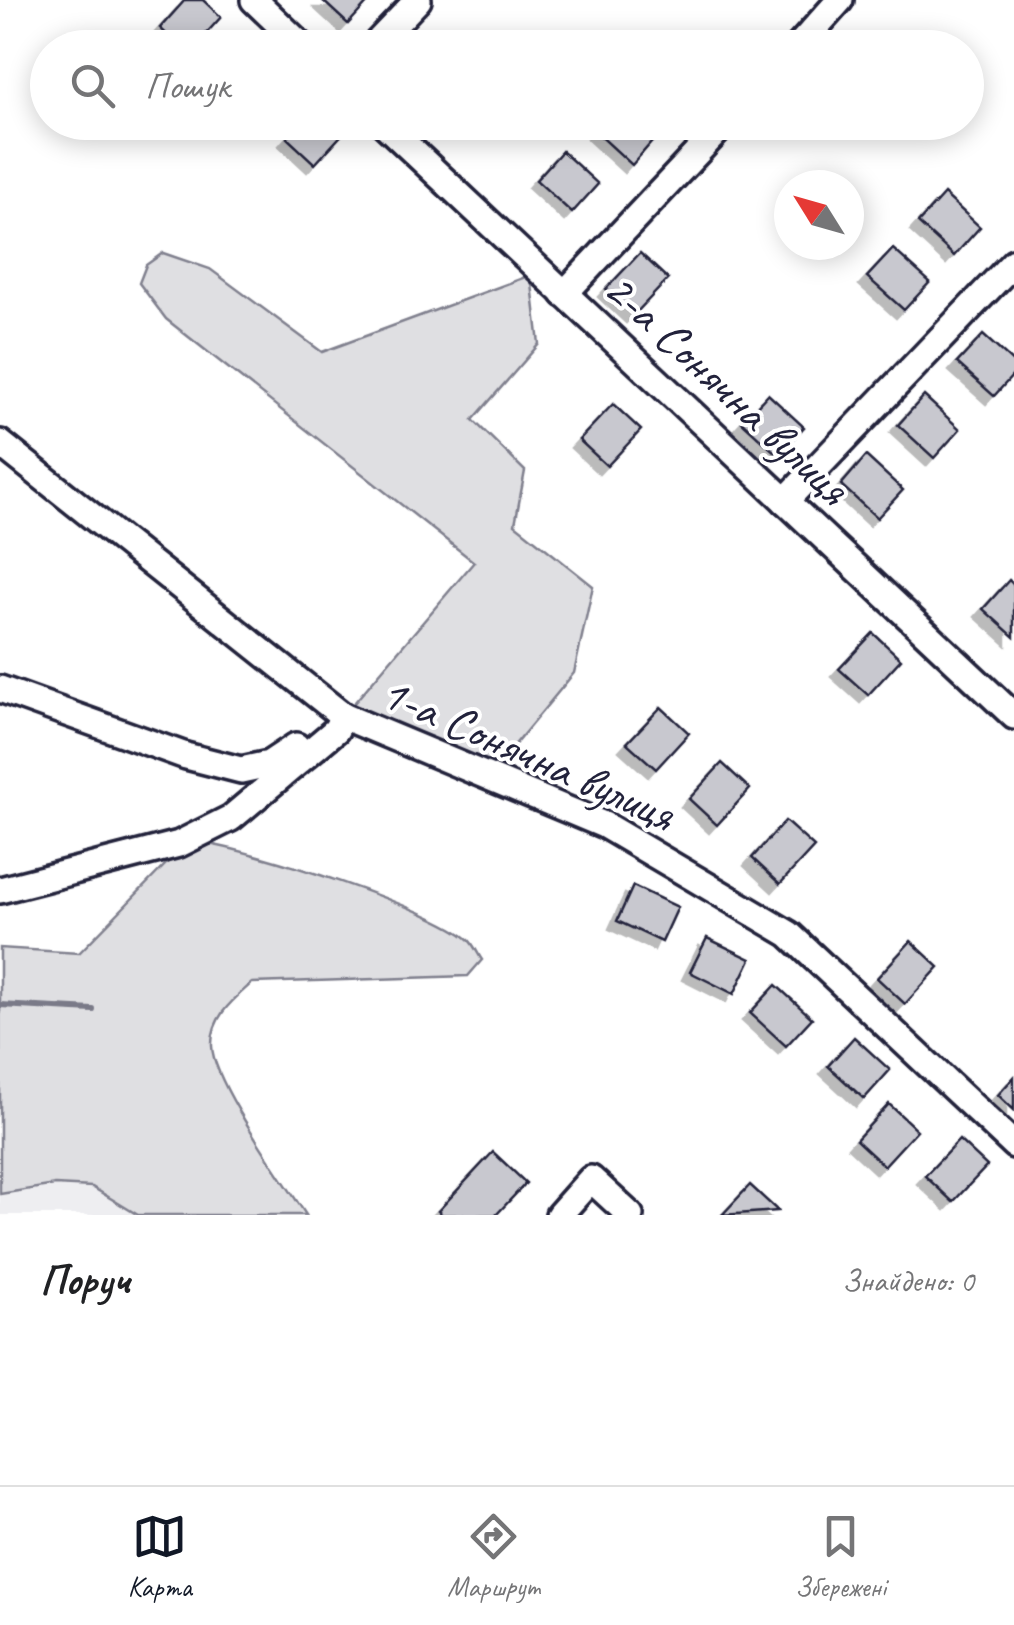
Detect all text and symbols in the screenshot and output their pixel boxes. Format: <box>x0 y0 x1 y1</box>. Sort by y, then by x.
search box <box>30 30 984 140</box>
icon: search <box>65 58 120 113</box>
text: Пошук <box>145 62 230 109</box>
north arrow <box>774 170 864 260</box>
street label: 2-а Сонячна вулиця <box>591 259 864 518</box>
street label: 1-а Сонячна вулиця <box>372 662 686 845</box>
text: Поруч <box>40 1254 130 1307</box>
text: Знайдено: 0 <box>842 1260 974 1301</box>
tab: Карта <box>128 1509 192 1604</box>
tab: Маршрут <box>447 1509 540 1604</box>
tab: Збережені <box>795 1509 886 1604</box>

